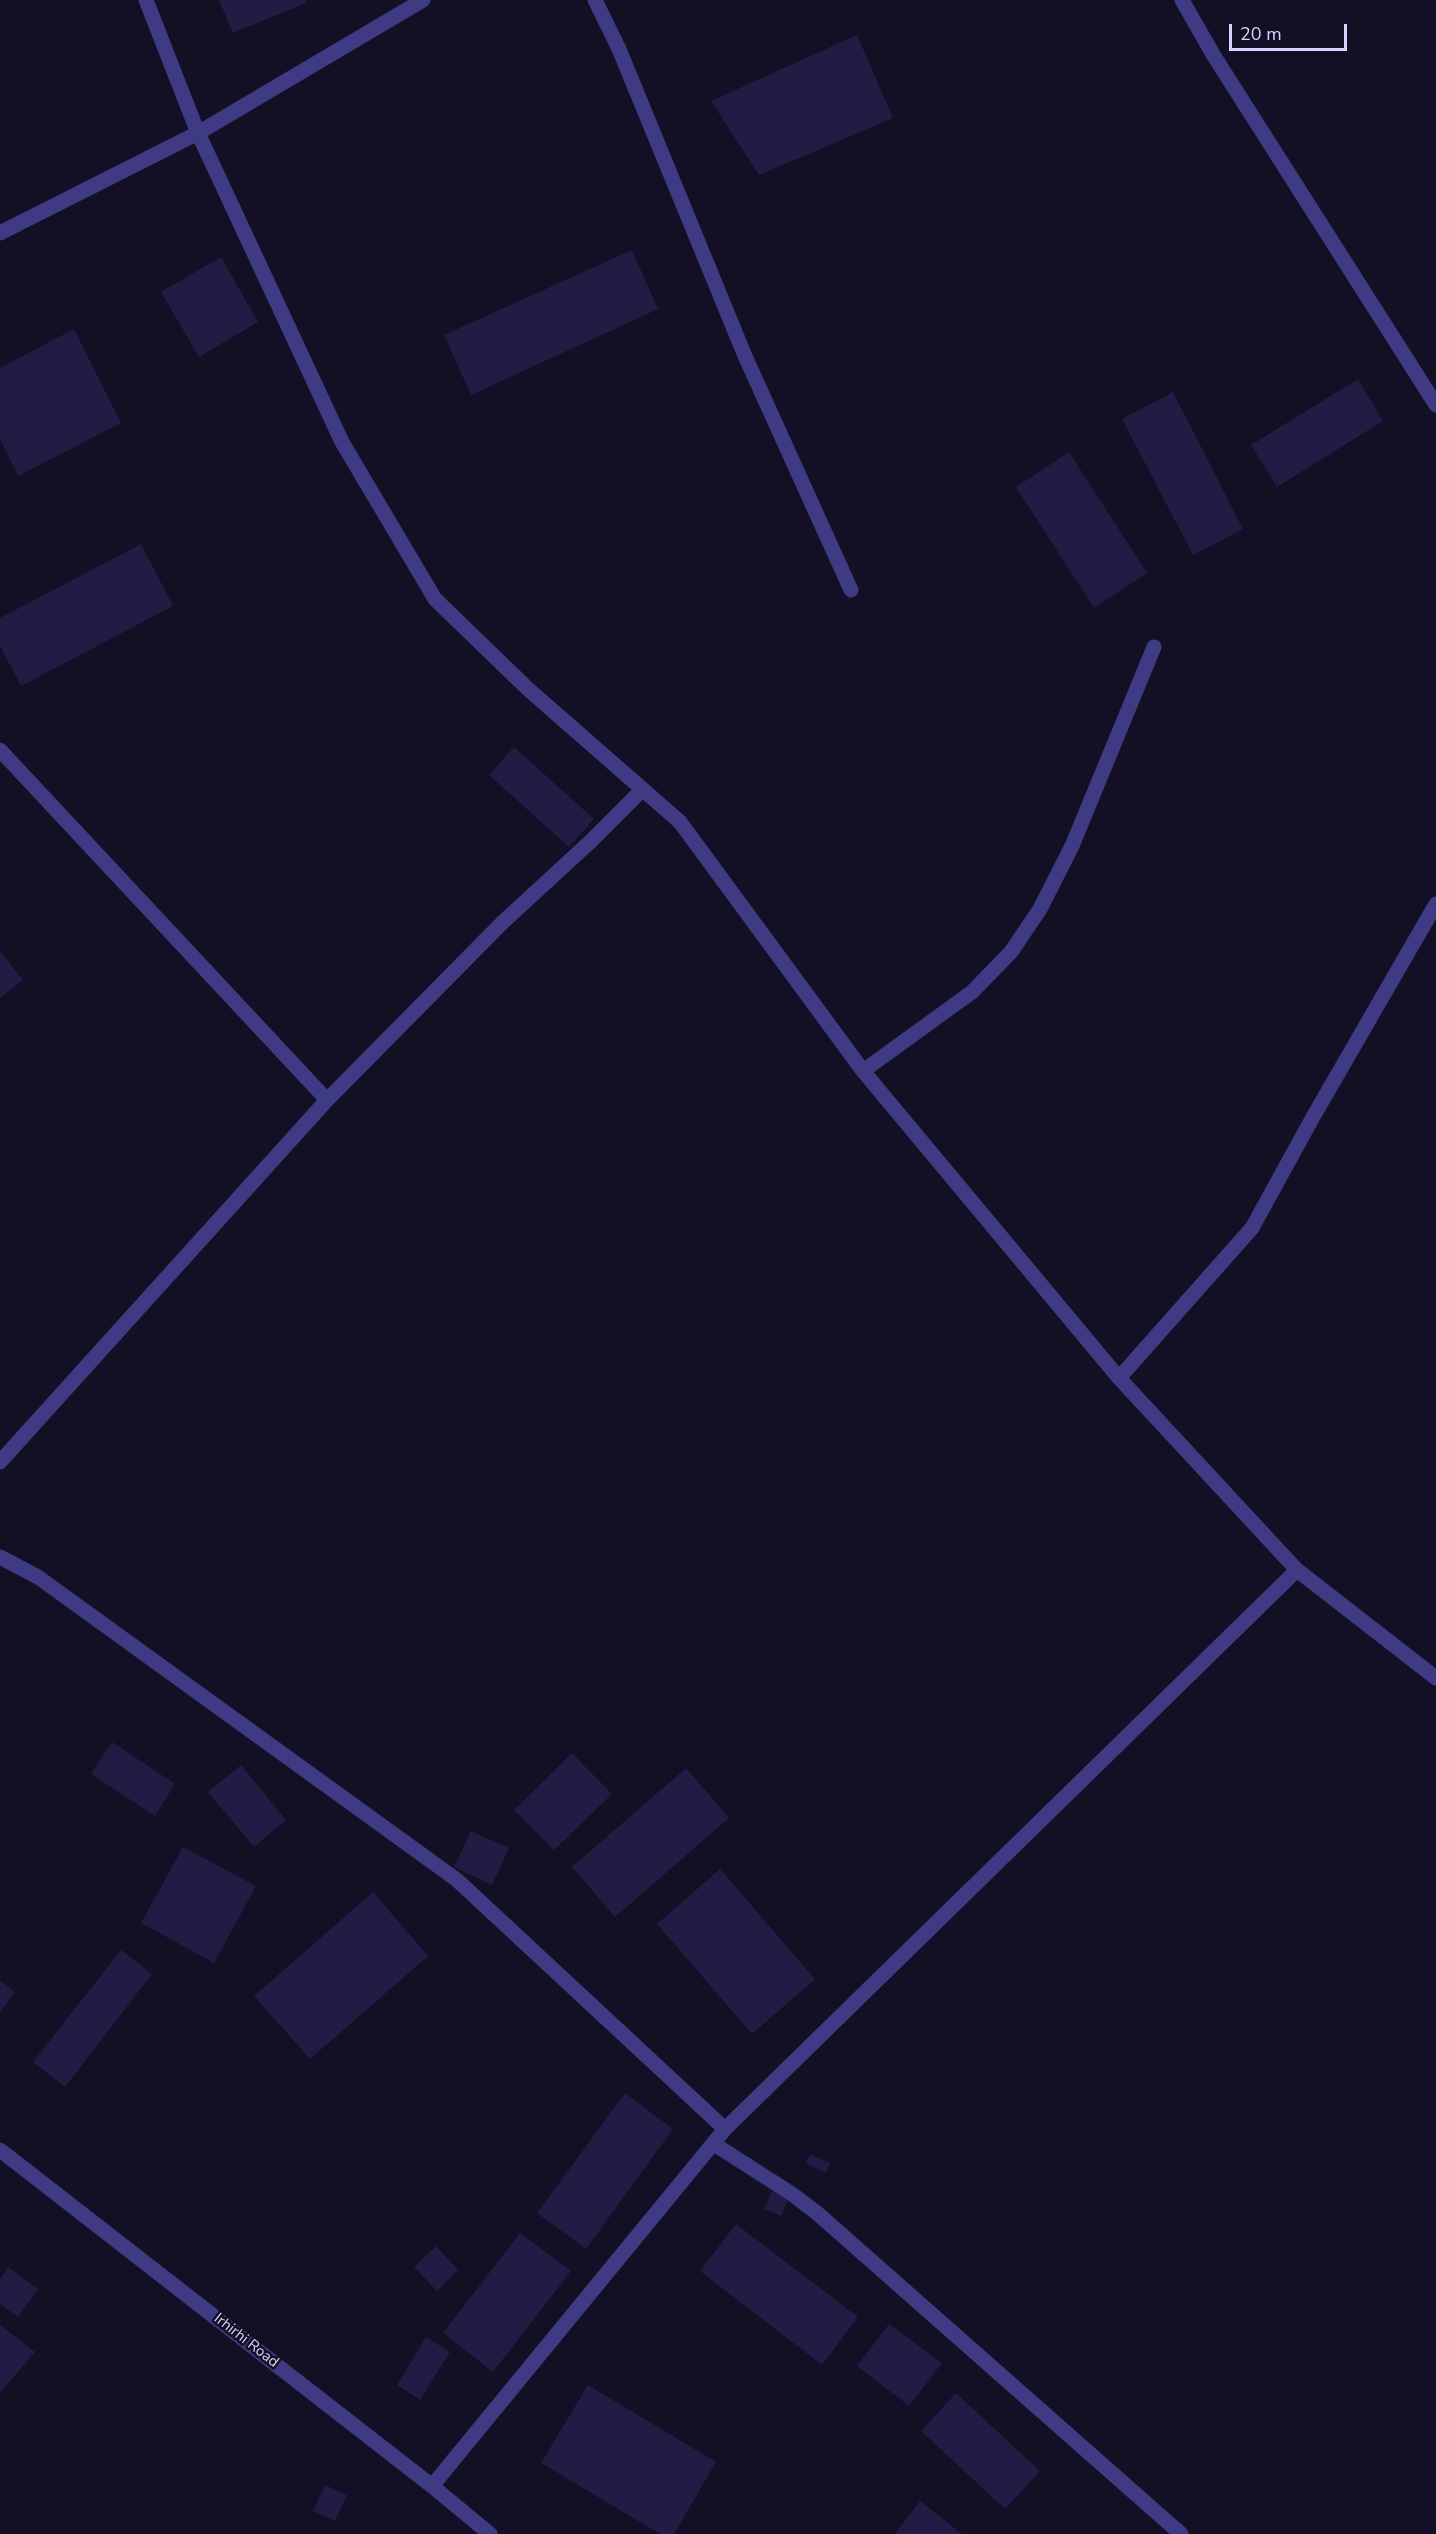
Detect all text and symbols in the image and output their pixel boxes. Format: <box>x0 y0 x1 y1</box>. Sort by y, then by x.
scale bar <box>1232 12 1350 50</box>
text: 20 m <box>1240 22 1282 46</box>
street label: Irhirhi Road <box>210 2310 282 2372</box>

